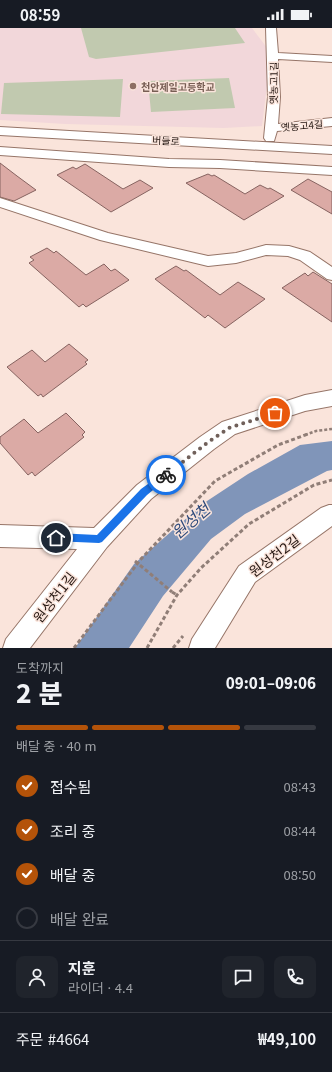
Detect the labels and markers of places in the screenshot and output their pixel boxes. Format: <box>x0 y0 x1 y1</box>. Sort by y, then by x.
place label: 천안제일고등학교 <box>141 79 215 94</box>
marker: 천안제일고등학교 <box>128 81 138 91</box>
pin <box>258 396 292 430</box>
pin <box>39 521 73 555</box>

